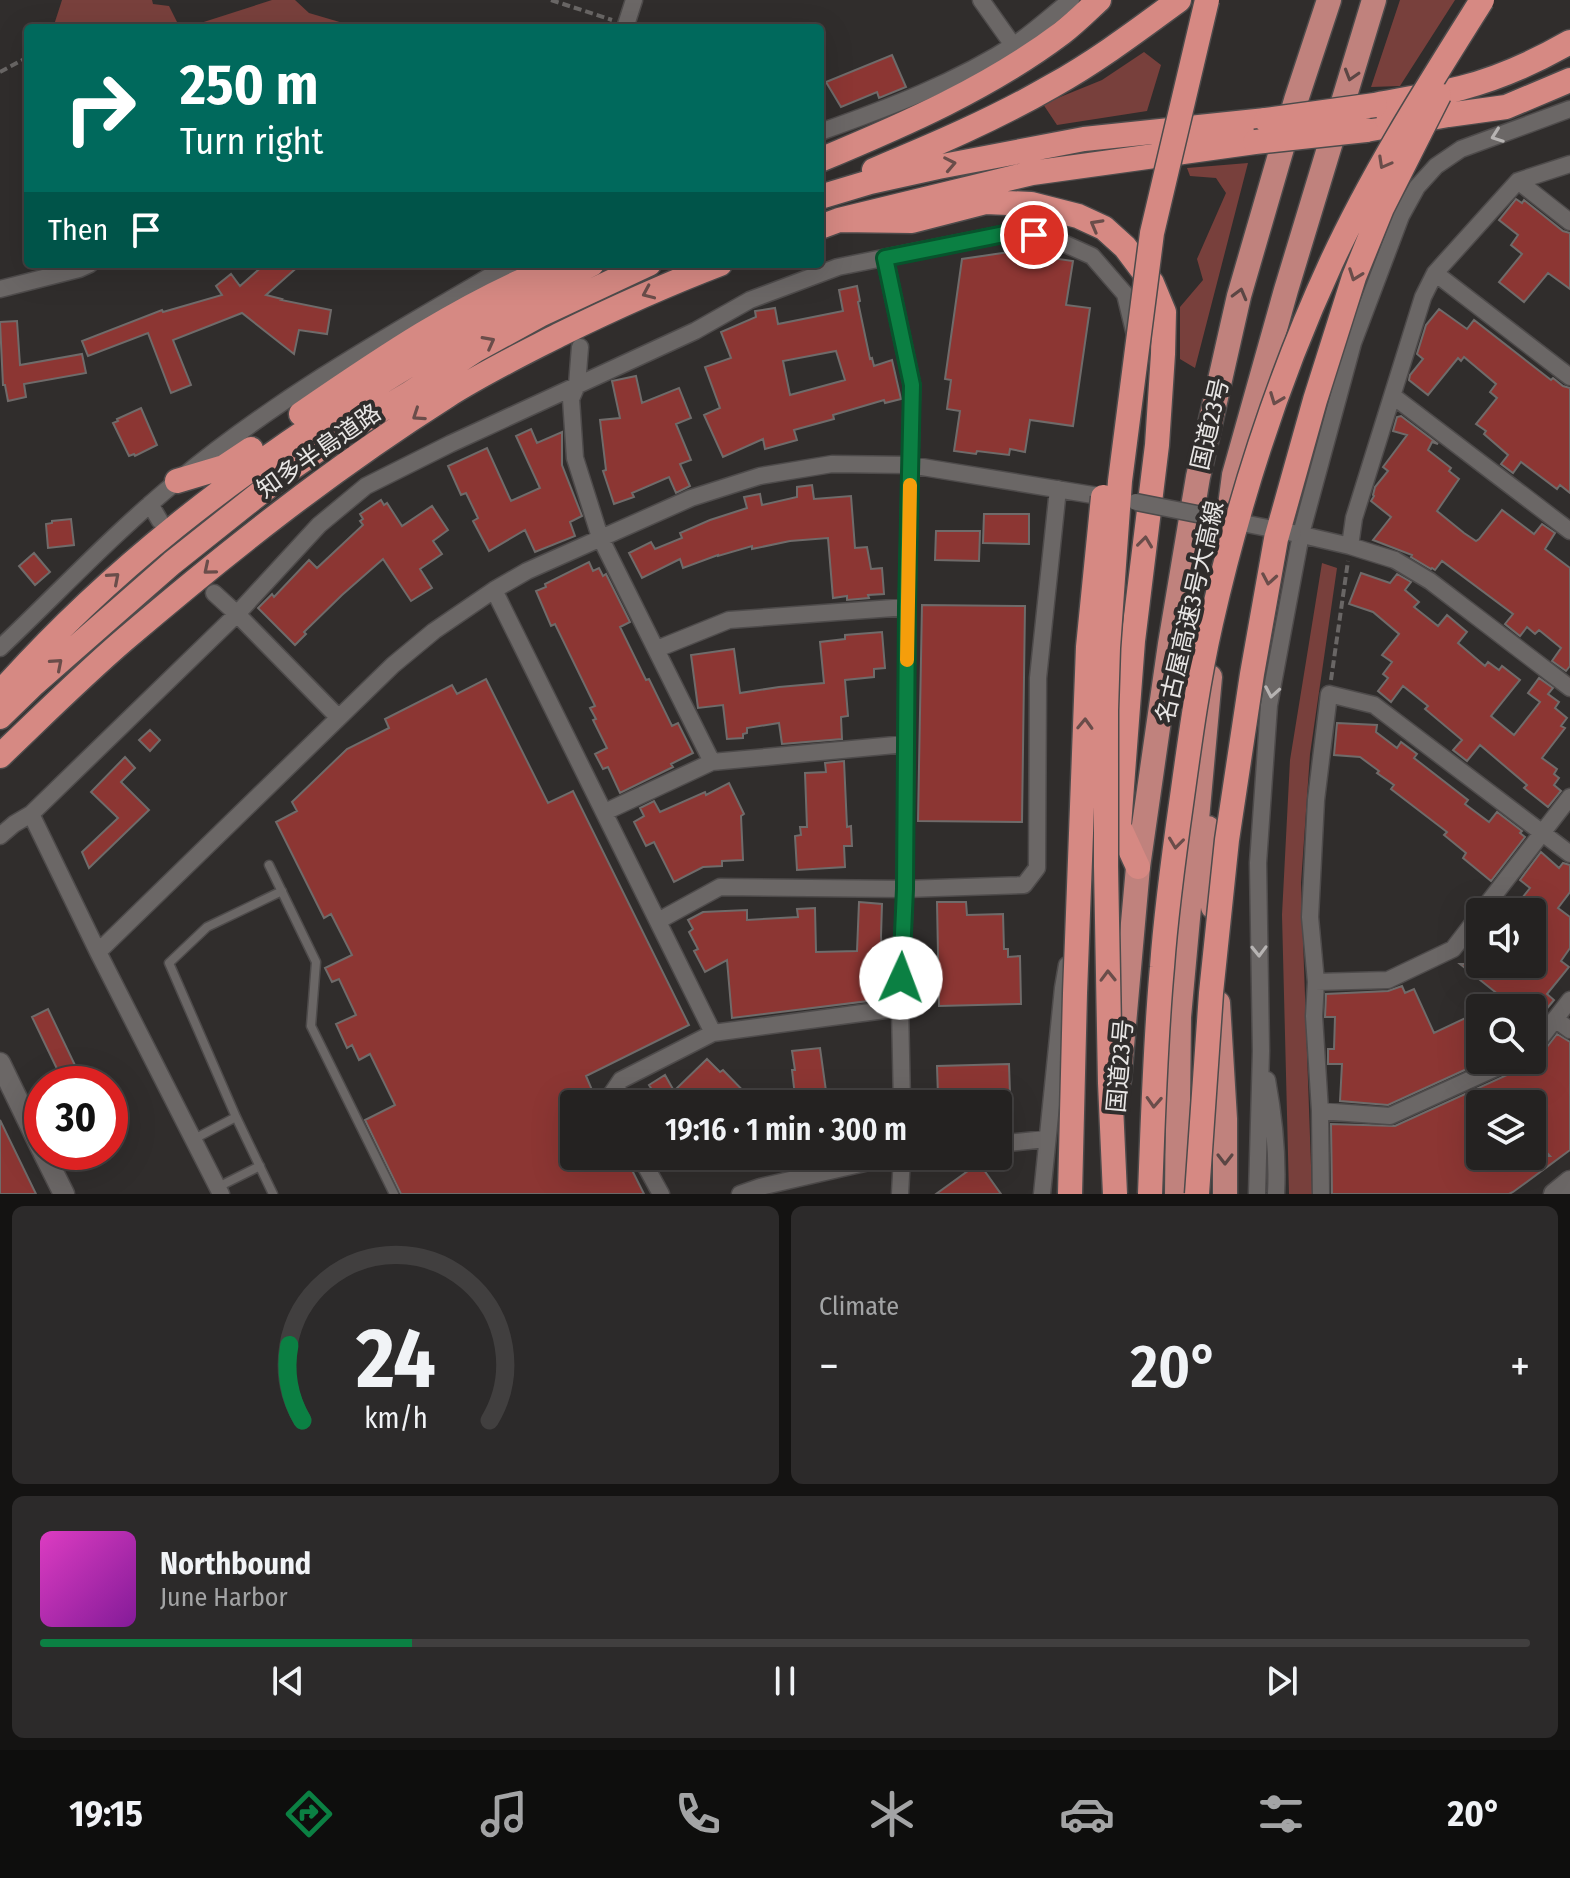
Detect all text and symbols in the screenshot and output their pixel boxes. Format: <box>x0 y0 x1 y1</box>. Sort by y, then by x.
text: 250 m <box>180 52 318 119</box>
icon: right <box>48 56 152 160</box>
one-way arrow <box>1344 67 1360 81</box>
text: Turn right <box>180 120 323 164</box>
one-way arrow <box>1490 126 1504 142</box>
one-way arrow <box>1378 155 1393 169</box>
one-way arrow <box>943 157 957 174</box>
pin <box>1000 201 1068 269</box>
icon: arrive <box>124 208 168 252</box>
text: Then <box>48 212 108 248</box>
icon: arrive <box>1012 213 1056 257</box>
one-way arrow <box>1090 220 1104 235</box>
one-way arrow <box>1348 267 1365 281</box>
one-way arrow <box>641 284 656 300</box>
one-way arrow <box>1231 287 1248 301</box>
one-way arrow <box>481 337 496 352</box>
street label: 国道23号 <box>1186 375 1234 473</box>
one-way arrow <box>1269 391 1286 405</box>
street label: 知多半島道路 <box>252 398 386 504</box>
one-way arrow <box>413 405 427 420</box>
street label: 名古屋高速3号大高線 <box>1151 498 1229 726</box>
one-way arrow <box>1136 535 1153 549</box>
one-way arrow <box>204 559 218 574</box>
one-way arrow <box>1262 572 1279 586</box>
one-way arrow <box>105 573 119 588</box>
one-way arrow <box>48 659 63 674</box>
one-way arrow <box>1264 685 1281 699</box>
one-way arrow <box>1076 717 1093 730</box>
one-way arrow <box>1168 836 1185 850</box>
map controls <box>1466 898 1546 1170</box>
button: sound <box>1466 898 1546 978</box>
position arrow <box>859 936 943 1020</box>
one-way arrow <box>1251 945 1268 958</box>
one-way arrow <box>1099 969 1117 982</box>
button: search <box>1466 994 1546 1074</box>
street label: 国道23号 <box>1102 1018 1138 1114</box>
speed limit sign: 30 <box>24 1066 128 1170</box>
button: layers <box>1466 1090 1546 1170</box>
one-way arrow <box>1145 1096 1162 1109</box>
text: 19:16 · 1 min · 300 m <box>665 1112 907 1148</box>
one-way arrow <box>1216 1153 1234 1166</box>
text: Climate <box>819 1291 899 1322</box>
text: 24 <box>355 1309 435 1409</box>
text: 20° <box>1130 1331 1218 1403</box>
text: − <box>819 1340 839 1393</box>
text: + <box>1510 1340 1530 1393</box>
text: km/h <box>364 1401 427 1436</box>
text: Northbound <box>160 1546 311 1582</box>
text: June Harbor <box>160 1582 288 1613</box>
icon: previous <box>266 1659 310 1703</box>
icon: pause <box>763 1659 807 1703</box>
icon: next <box>1260 1659 1304 1703</box>
icon: directions <box>281 1786 337 1842</box>
icon: music <box>476 1786 532 1842</box>
icon: phone <box>670 1786 726 1842</box>
icon: climate <box>864 1786 920 1842</box>
icon: car <box>1059 1786 1115 1842</box>
icon: filters <box>1253 1786 1309 1842</box>
text: 19:15 <box>69 1792 143 1836</box>
text: 20° <box>1448 1792 1501 1836</box>

